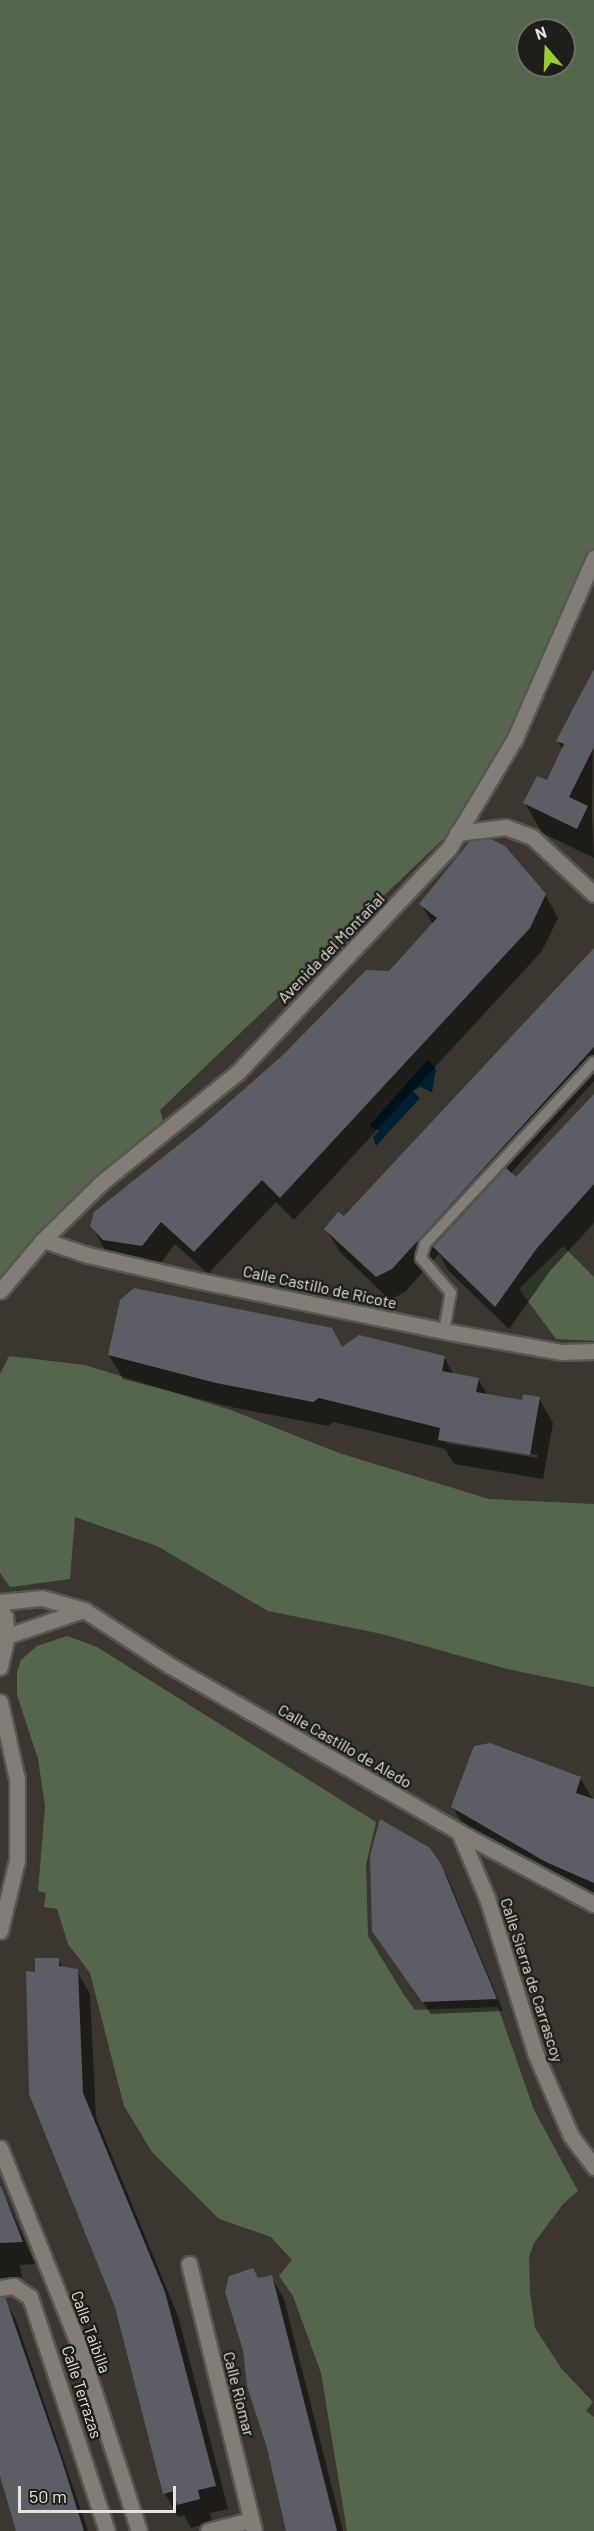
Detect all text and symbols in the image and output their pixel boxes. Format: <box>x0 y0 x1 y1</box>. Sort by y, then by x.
north arrow <box>516 18 576 78</box>
text: N <box>532 22 549 43</box>
street label: Avenida del Montañal <box>274 889 388 1007</box>
street label: Calle Castillo de Ricote <box>241 1261 399 1313</box>
street label: Calle Castillo de Aledo <box>275 1700 415 1792</box>
street label: Calle Sierra de Carrascoy <box>496 1895 568 2065</box>
street label: Calle Taibilla <box>67 2288 115 2376</box>
street label: Calle Terrazas <box>58 2343 106 2441</box>
street label: Calle Riomar <box>219 2350 259 2438</box>
scale bar <box>21 2474 178 2512</box>
text: 50 m <box>29 2485 67 2507</box>

